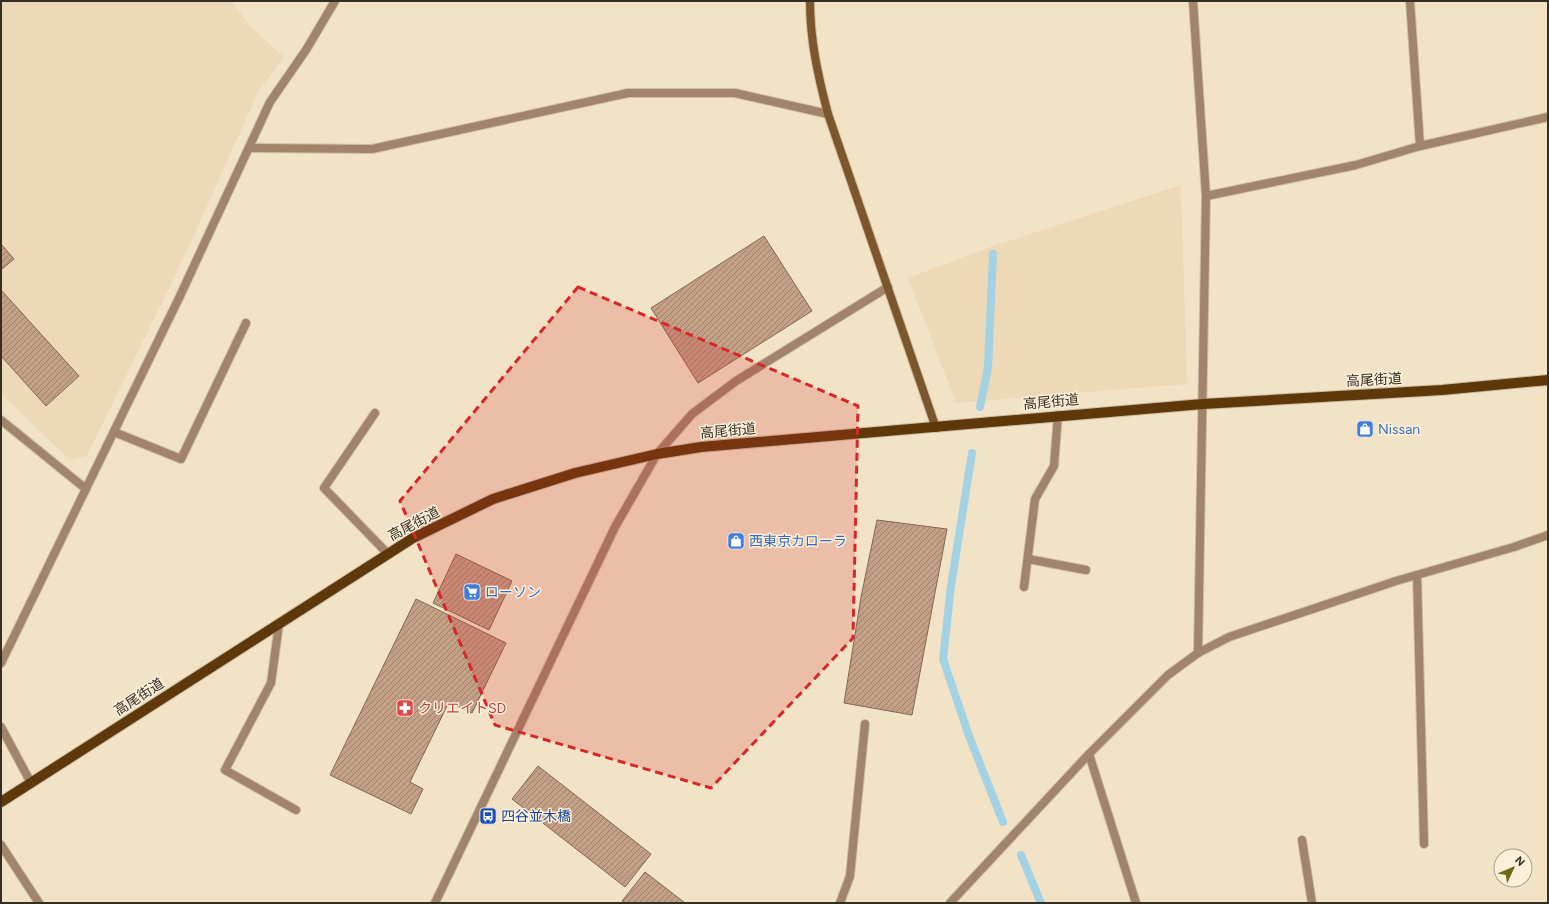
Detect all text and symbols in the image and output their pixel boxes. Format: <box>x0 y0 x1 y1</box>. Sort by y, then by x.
street label: 高尾街道 <box>1346 370 1402 390</box>
street label: 高尾街道 <box>1022 391 1080 413</box>
shop icon: Nissan <box>1355 419 1375 439</box>
street label: 高尾街道 <box>699 420 757 442</box>
place label: Nissan <box>1378 421 1420 438</box>
street label: 高尾街道 <box>385 503 443 545</box>
shop icon: 西東京カローラ <box>726 531 746 551</box>
place label: 西東京カローラ <box>749 533 847 550</box>
supermarket icon: ローソン <box>462 582 482 602</box>
place label: ローソン <box>485 584 541 601</box>
street label: 高尾街道 <box>111 675 167 719</box>
pharmacy icon: クリエイトSD <box>395 698 415 718</box>
place label: クリエイトSD <box>418 700 506 717</box>
bus stop icon: 四谷並木橋 <box>478 806 498 826</box>
place label: 四谷並木橋 <box>501 808 571 825</box>
north arrow <box>1493 848 1533 888</box>
text: N <box>1512 854 1527 869</box>

